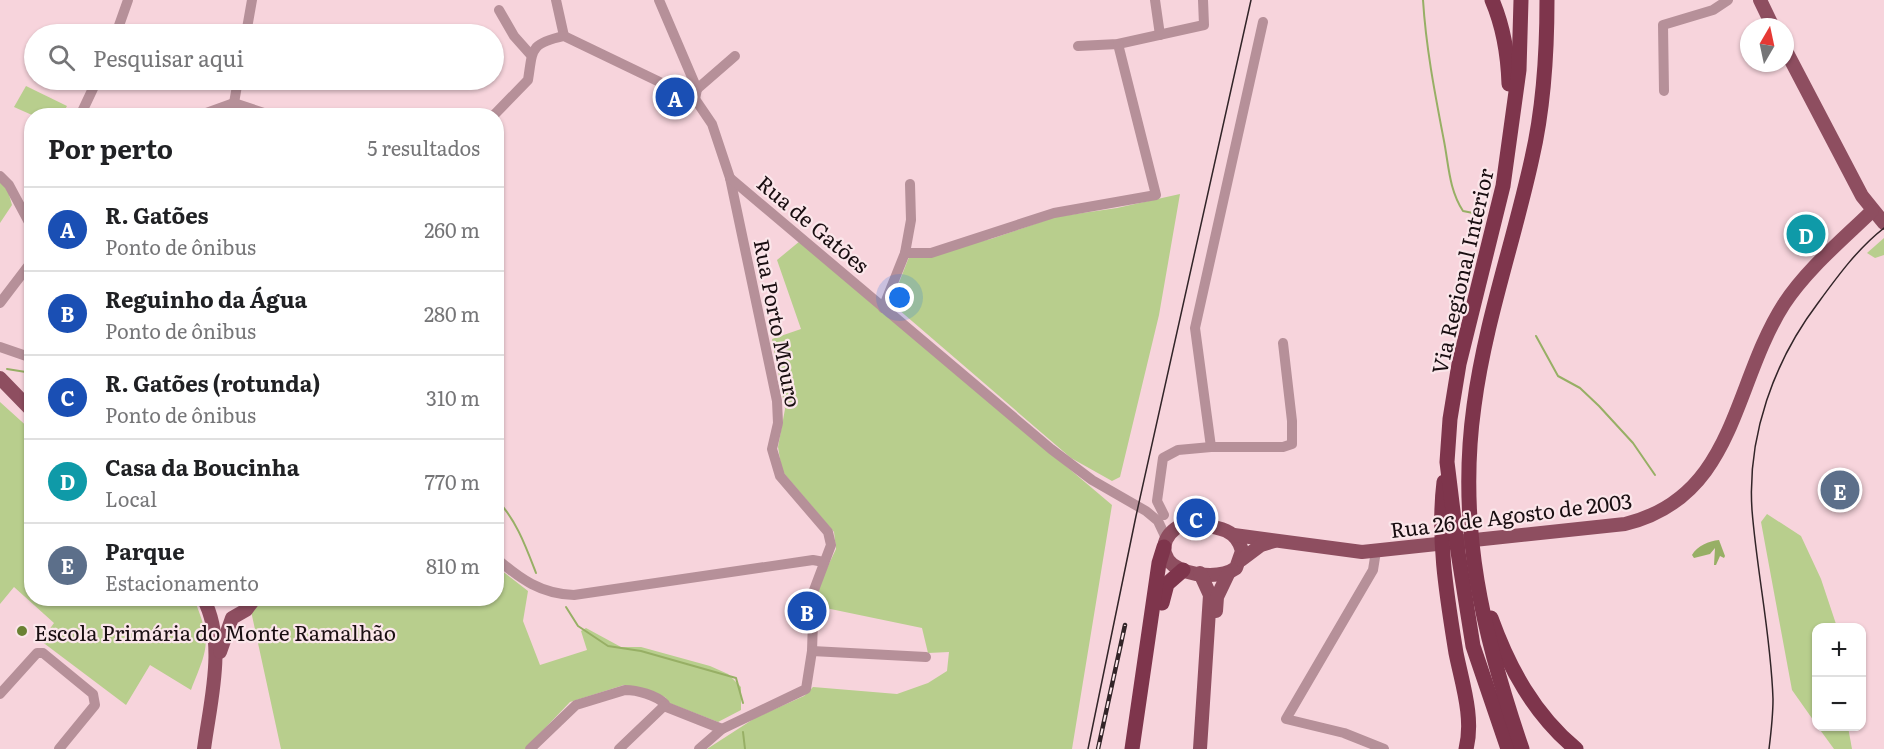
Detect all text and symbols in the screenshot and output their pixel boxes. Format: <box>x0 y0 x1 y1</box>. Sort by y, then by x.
north arrow <box>1740 18 1794 72</box>
search box <box>24 24 504 90</box>
icon: search <box>45 41 78 74</box>
text: Pesquisar aqui <box>93 41 244 74</box>
pin: A <box>656 74 694 120</box>
text: Por perto <box>48 128 173 167</box>
text: 5 resultados <box>367 132 480 162</box>
street label: Via Regional Interior <box>1422 165 1500 377</box>
street label: Rua de Gatões <box>751 167 877 279</box>
text: R. Gatões <box>105 198 208 231</box>
pin: D <box>1786 212 1826 256</box>
text: A <box>60 214 75 244</box>
text: 260 m <box>424 214 480 244</box>
text: Ponto de ônibus <box>105 231 256 261</box>
street label: Rua Porto Mouro <box>747 236 811 410</box>
text: Reguinho da Água <box>105 282 307 315</box>
your location <box>885 283 914 312</box>
text: B <box>61 298 74 328</box>
text: 280 m <box>424 298 480 328</box>
text: Ponto de ônibus <box>105 315 256 345</box>
text: R. Gatões (rotunda) <box>105 366 320 399</box>
text: C <box>60 382 75 412</box>
text: 310 m <box>426 382 480 412</box>
text: Ponto de ônibus <box>105 399 256 429</box>
text: Casa da Boucinha <box>105 450 299 483</box>
text: D <box>60 466 75 496</box>
text: 770 m <box>425 466 480 496</box>
pin: E <box>1820 468 1860 512</box>
text: Local <box>105 483 157 513</box>
street label: Rua 26 de Agosto de 2003 <box>1388 484 1634 544</box>
pin: C <box>1176 496 1216 540</box>
text: Parque <box>105 534 185 567</box>
text: E <box>61 550 74 580</box>
text: 810 m <box>426 550 480 580</box>
text: Estacionamento <box>105 567 259 597</box>
pin: B <box>788 588 826 634</box>
place label: Escola Primária do Monte Ramalhão <box>34 616 396 647</box>
map controls <box>1812 623 1866 731</box>
button: + <box>1812 623 1866 677</box>
marker: Escola Primária do Monte Ramalhão <box>15 624 29 638</box>
button: − <box>1812 677 1866 731</box>

